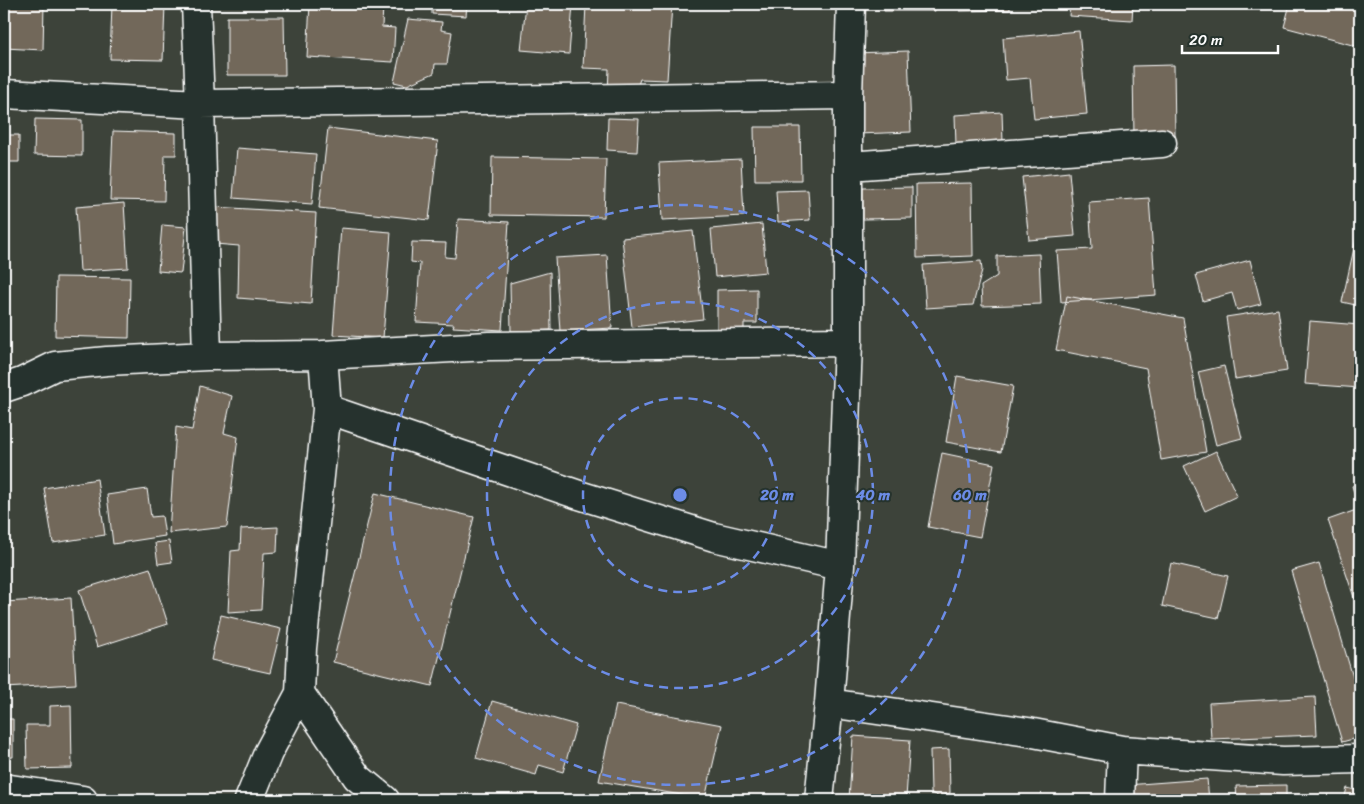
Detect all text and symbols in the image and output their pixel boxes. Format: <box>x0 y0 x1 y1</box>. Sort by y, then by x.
scale bar <box>1182 22 1278 54</box>
text: 20 m <box>1189 27 1223 53</box>
text: 20 m <box>759 482 794 508</box>
text: 40 m <box>855 482 891 508</box>
text: 60 m <box>952 482 987 508</box>
centre of rings <box>671 486 689 504</box>

